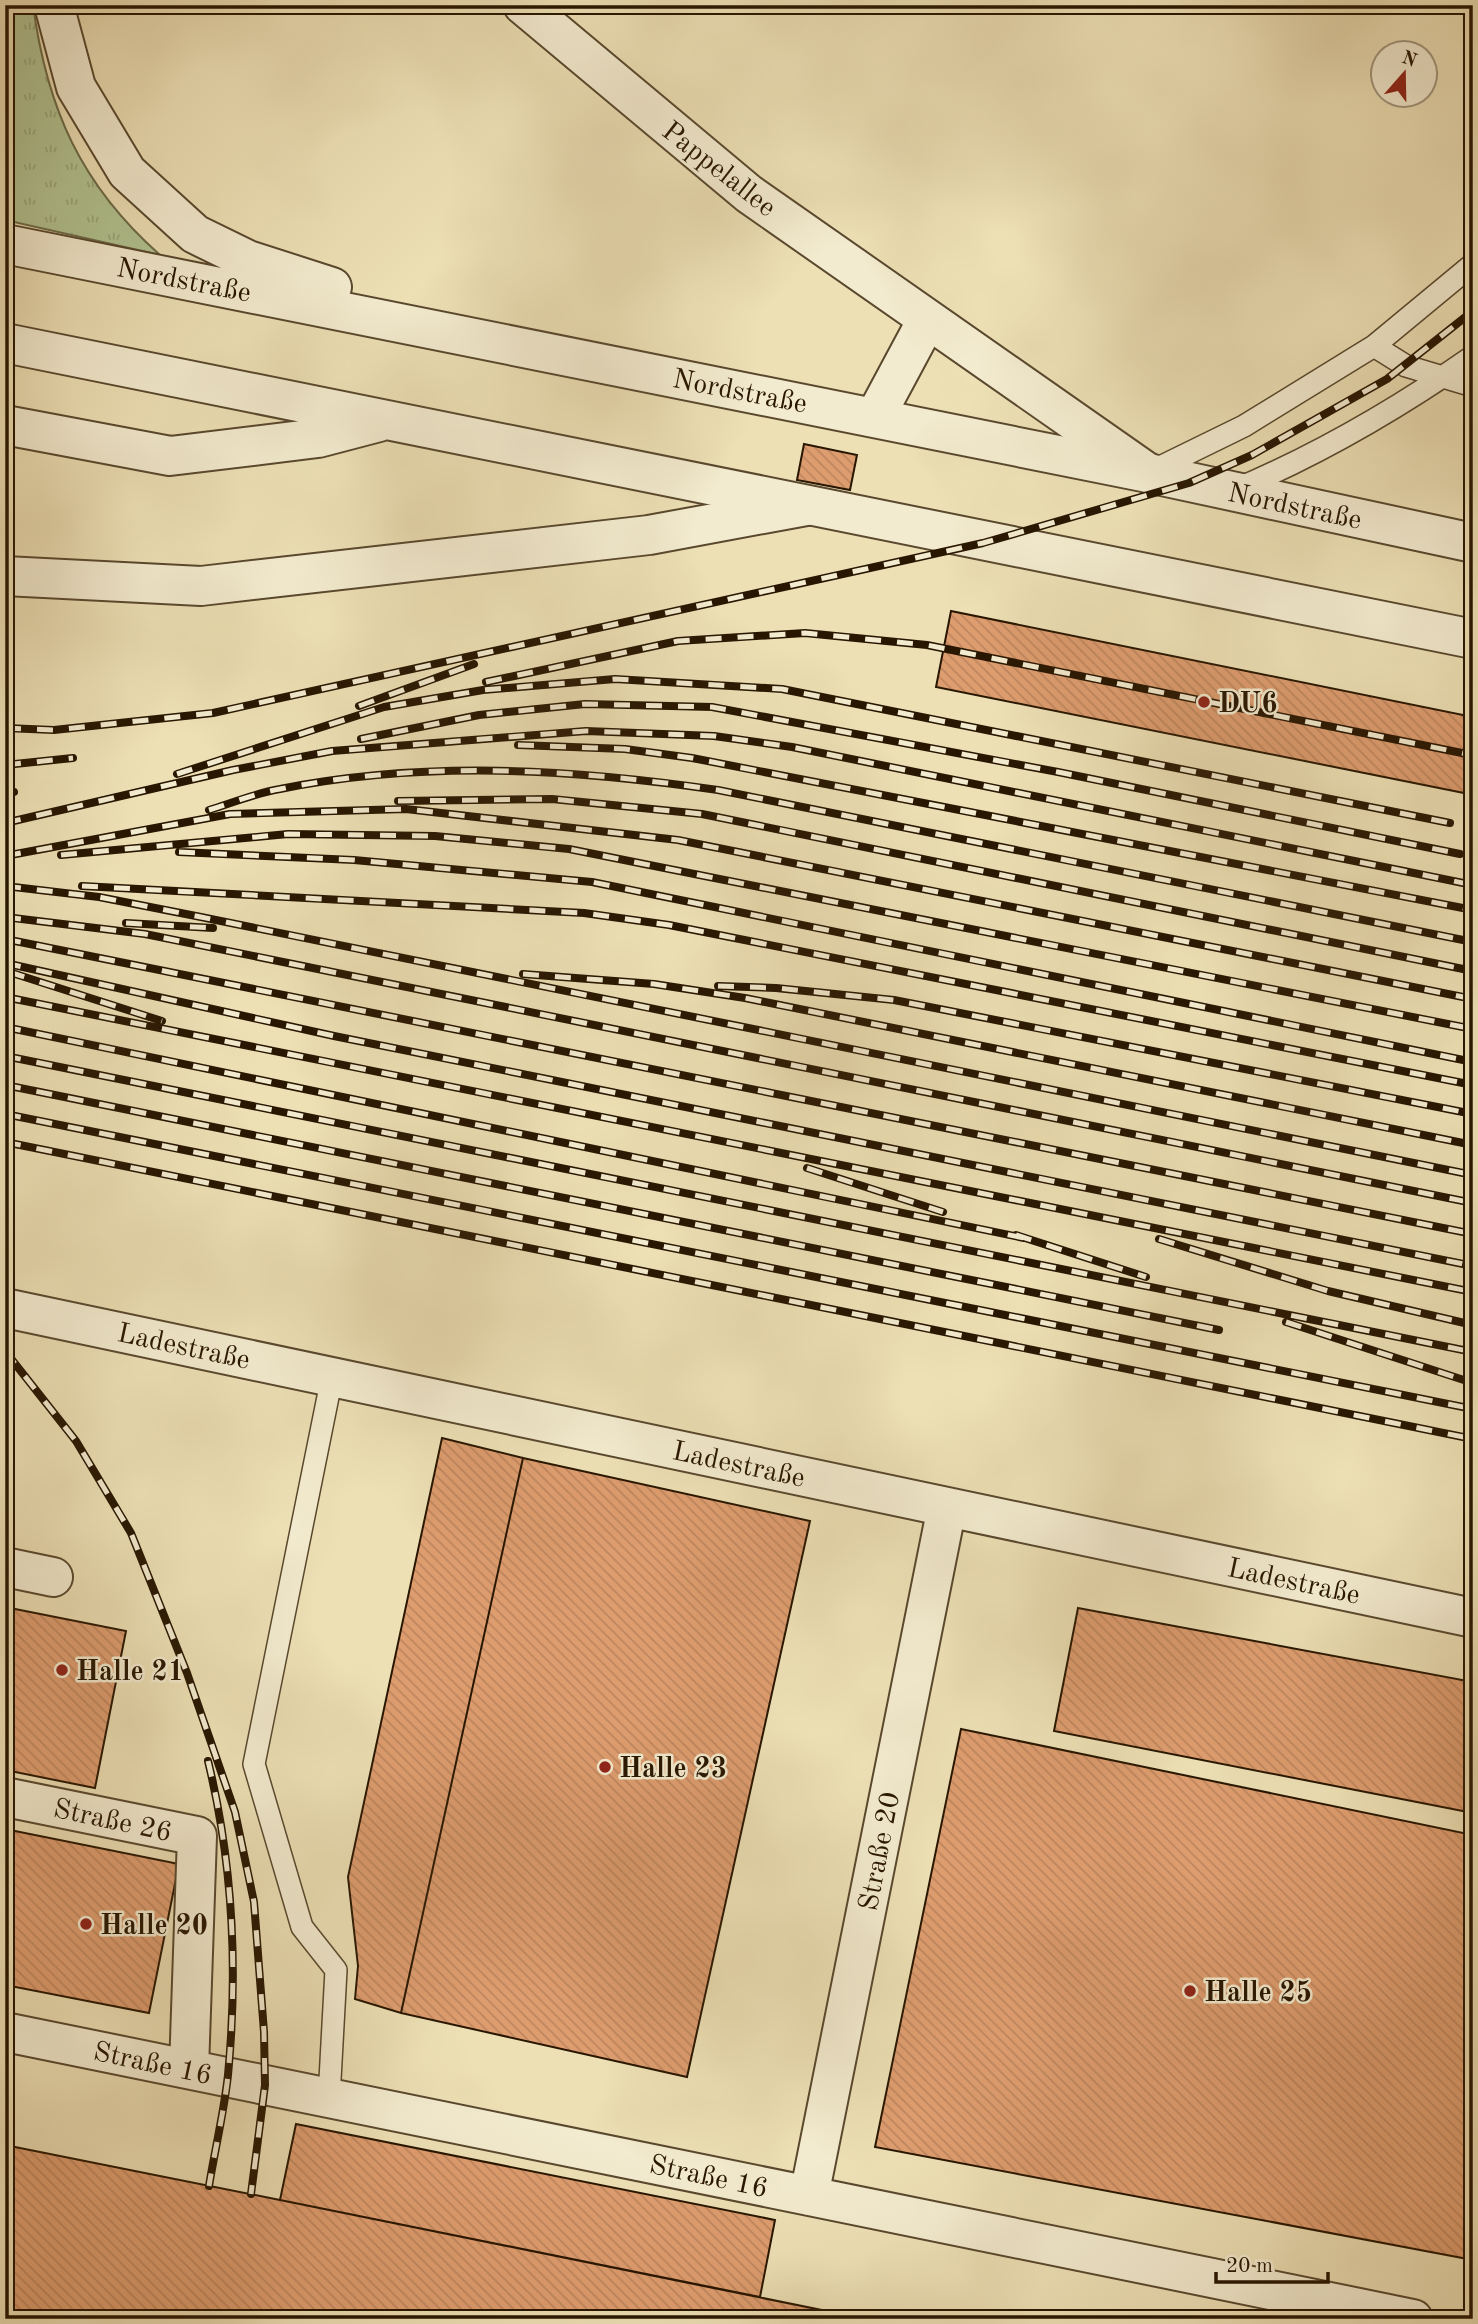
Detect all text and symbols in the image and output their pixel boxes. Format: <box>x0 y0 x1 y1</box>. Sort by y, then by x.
north arrow <box>1370 38 1440 108</box>
text: N <box>1399 49 1419 72</box>
street label: Pappelallee <box>656 118 780 223</box>
street label: Nordstraße <box>114 255 253 309</box>
street label: Nordstraße <box>670 366 809 420</box>
street label: Nordstraße <box>1225 480 1364 536</box>
place label: DU6 <box>1218 691 1277 719</box>
marker: DU6 <box>1196 694 1212 710</box>
street label: Ladestraße <box>114 1320 252 1376</box>
street label: Ladestraße <box>669 1438 807 1494</box>
street label: Ladestraße <box>1224 1555 1362 1611</box>
place label: Halle 21 <box>76 1659 184 1687</box>
marker: Halle 21 <box>54 1662 70 1678</box>
place label: Halle 23 <box>619 1756 727 1784</box>
marker: Halle 23 <box>597 1759 613 1775</box>
street label: Straße 20 <box>856 1790 906 1913</box>
street label: Straße 26 <box>51 1796 174 1848</box>
place label: Halle 20 <box>100 1913 208 1941</box>
marker: Halle 20 <box>78 1916 94 1932</box>
place label: Halle 25 <box>1204 1980 1312 2008</box>
marker: Halle 25 <box>1182 1983 1198 1999</box>
street label: Straße 16 <box>91 2039 214 2091</box>
street label: Straße 16 <box>647 2152 770 2204</box>
scale bar <box>1216 2240 1328 2284</box>
text: 20 m <box>1226 2256 1273 2277</box>

